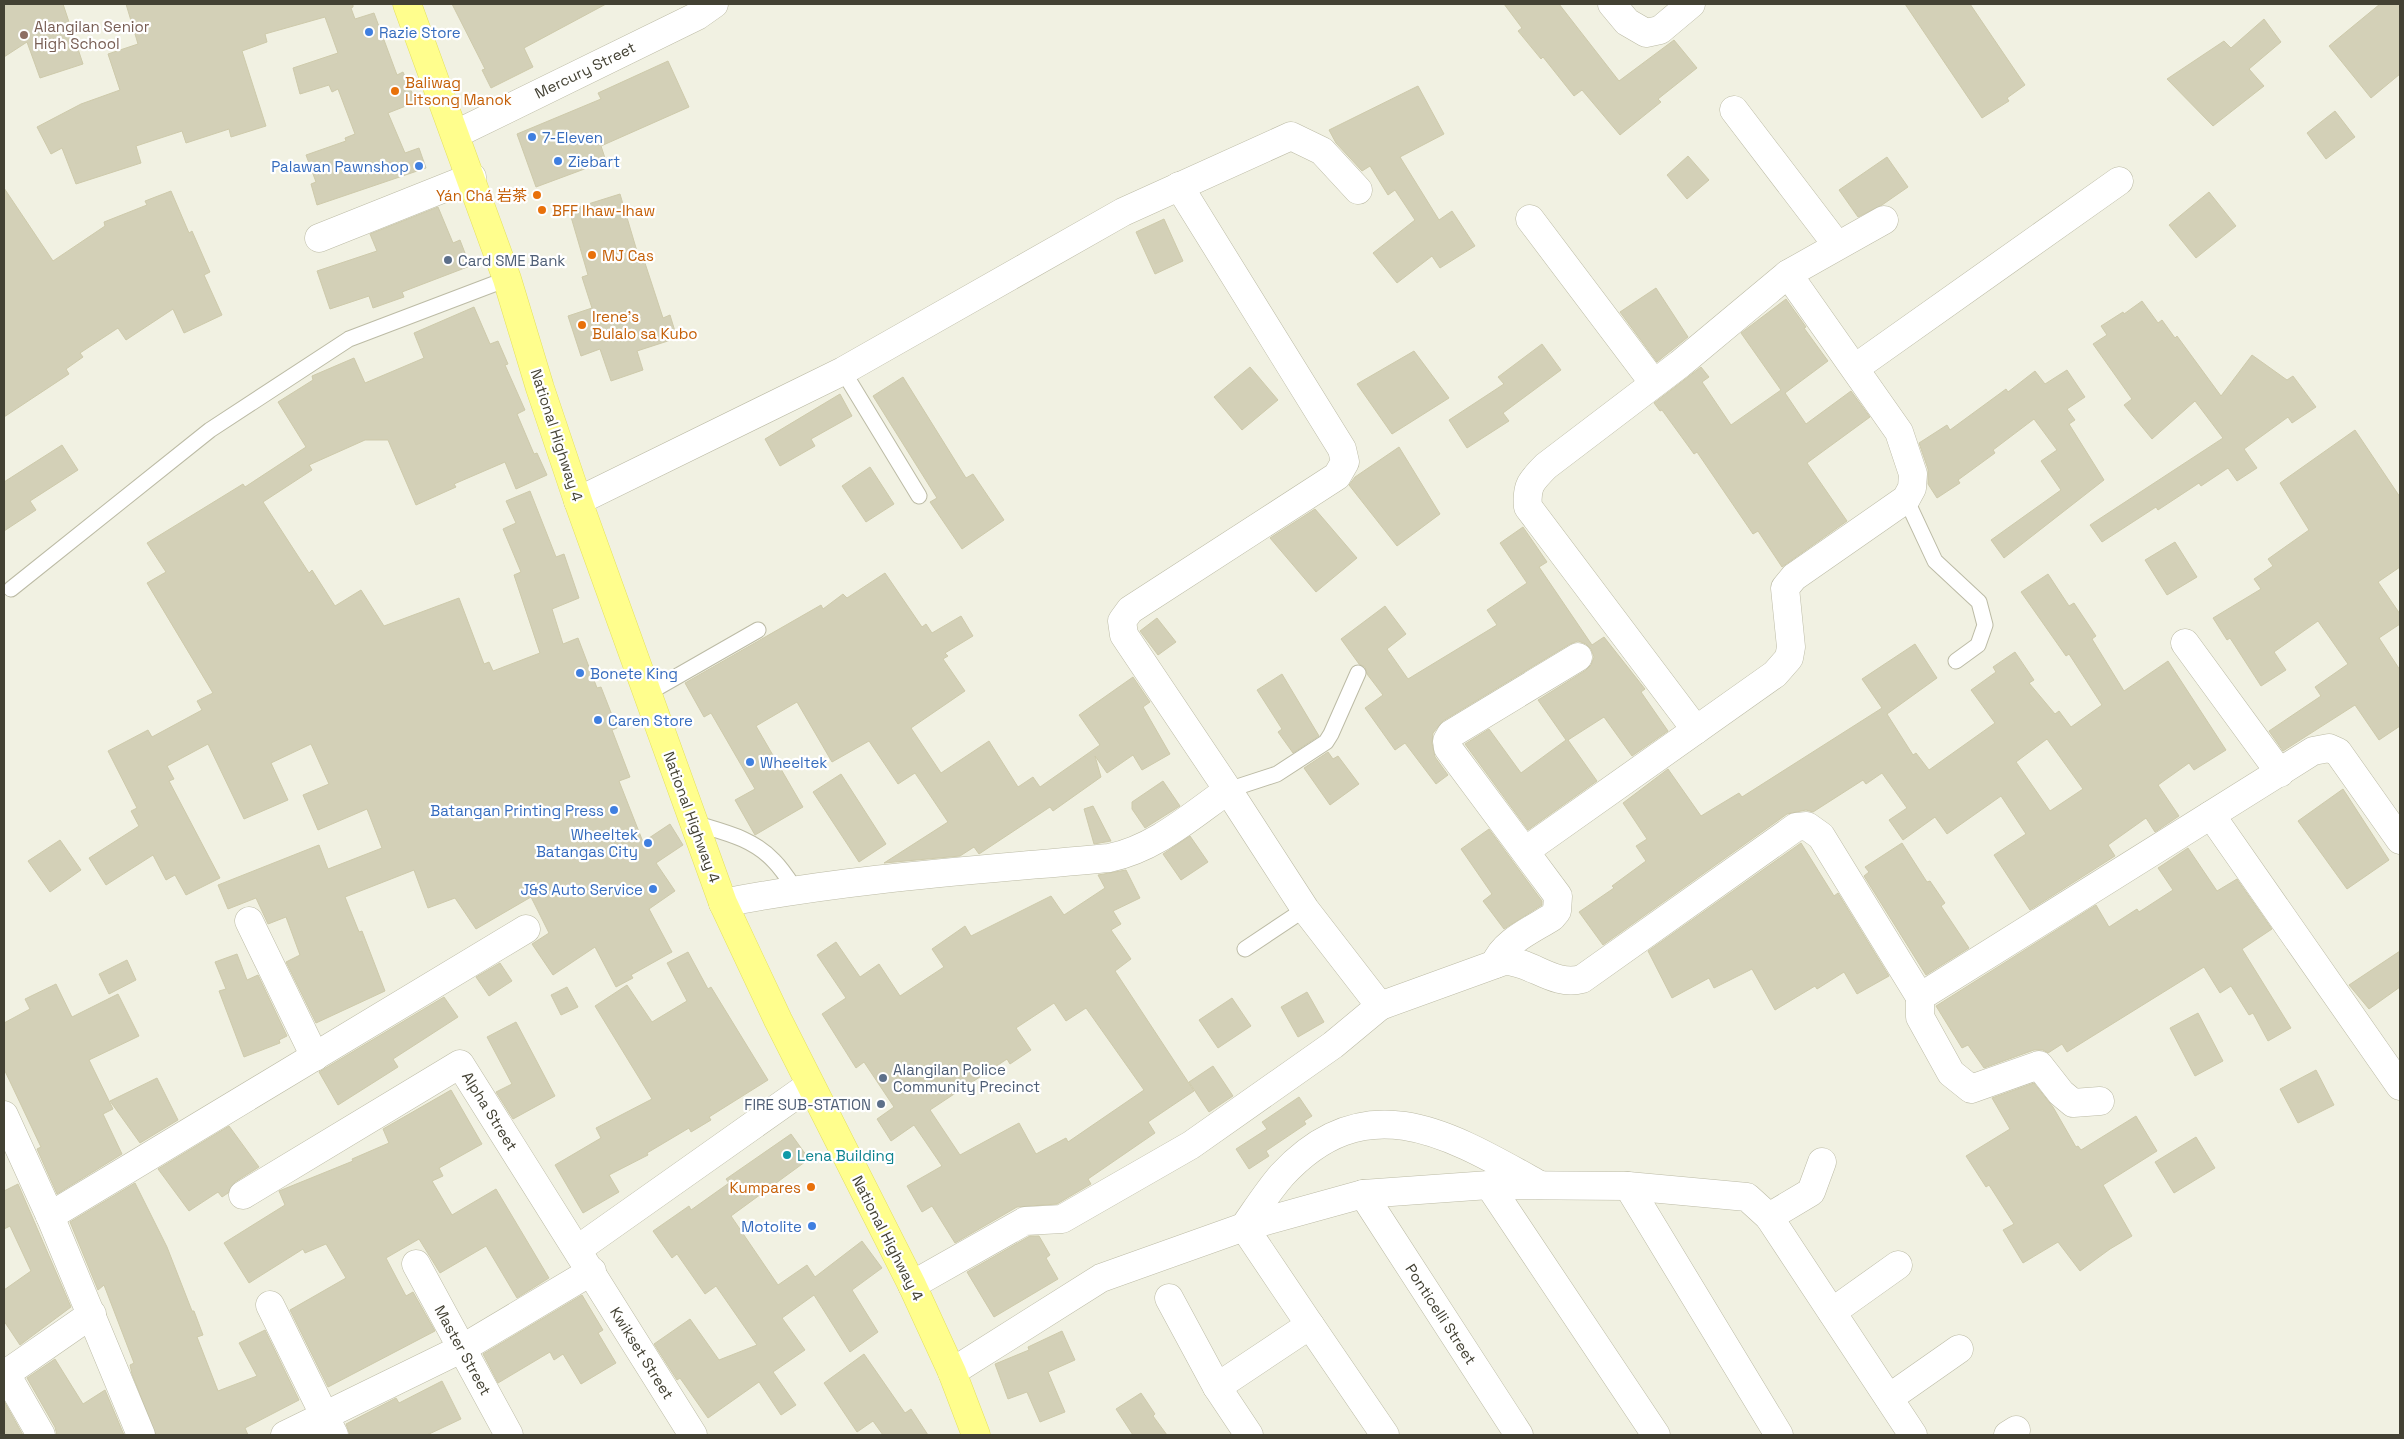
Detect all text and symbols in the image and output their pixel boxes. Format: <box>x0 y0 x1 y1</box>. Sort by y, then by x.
place label: Alangilan Senior High School <box>34 17 150 53</box>
place label: Razie Store <box>379 23 461 42</box>
marker: Razie Store <box>363 26 375 38</box>
marker: Alangilan Senior High School <box>18 29 30 41</box>
street label: Mercury Street <box>531 37 639 103</box>
place label: Baliwag Litsong Manok <box>405 73 512 109</box>
marker: Baliwag Litsong Manok <box>389 85 401 97</box>
place label: 7-Eleven <box>542 128 603 147</box>
marker: 7-Eleven <box>526 131 538 143</box>
place label: Ziebart <box>568 152 620 171</box>
marker: Ziebart <box>552 155 564 167</box>
place label: Palawan Pawnshop <box>271 157 409 176</box>
marker: Palawan Pawnshop <box>413 160 425 172</box>
place label: Yán Chá 岩茶 <box>436 186 527 205</box>
marker: Yán Chá 岩茶 <box>531 189 543 201</box>
place label: BFF Ihaw-Ihaw <box>552 201 655 220</box>
marker: BFF Ihaw-Ihaw <box>536 204 548 216</box>
place label: MJ Cas <box>602 246 654 265</box>
marker: MJ Cas <box>586 249 598 261</box>
place label: Card SME Bank <box>458 251 565 270</box>
marker: Card SME Bank <box>442 254 454 266</box>
place label: Irene's Bulalo sa Kubo <box>592 307 698 343</box>
marker: Irene's Bulalo sa Kubo <box>576 319 588 331</box>
street label: National Highway 4 <box>527 366 587 504</box>
place label: Bonete King <box>590 664 678 683</box>
marker: Bonete King <box>574 667 586 679</box>
place label: Caren Store <box>608 711 693 730</box>
marker: Caren Store <box>592 714 604 726</box>
street label: National Highway 4 <box>659 749 725 885</box>
place label: Wheeltek <box>760 753 827 772</box>
marker: Wheeltek <box>744 756 756 768</box>
place label: Batangan Printing Press <box>430 801 604 820</box>
marker: Batangan Printing Press <box>608 804 620 816</box>
place label: Wheeltek Batangas City <box>536 825 638 861</box>
marker: Wheeltek Batangas City <box>642 837 654 849</box>
place label: J&S Auto Service <box>520 880 643 899</box>
marker: J&S Auto Service <box>647 883 659 895</box>
place label: Alangilan Police Community Precinct <box>893 1060 1040 1096</box>
street label: Alpha Street <box>458 1068 522 1154</box>
marker: Alangilan Police Community Precinct <box>877 1072 889 1084</box>
place label: FIRE SUB-STATION <box>744 1095 871 1114</box>
marker: FIRE SUB-STATION <box>875 1098 887 1110</box>
place label: Lena Building <box>797 1146 894 1165</box>
marker: Lena Building <box>781 1149 793 1161</box>
street label: National Highway 4 <box>848 1172 928 1304</box>
place label: Kumpares <box>729 1178 801 1197</box>
marker: Kumpares <box>805 1181 817 1193</box>
place label: Motolite <box>741 1217 802 1236</box>
marker: Motolite <box>806 1220 818 1232</box>
street label: Ponticelli Street <box>1401 1260 1481 1368</box>
street label: Master Street <box>430 1302 496 1398</box>
street label: Kwikset Street <box>606 1303 678 1403</box>

